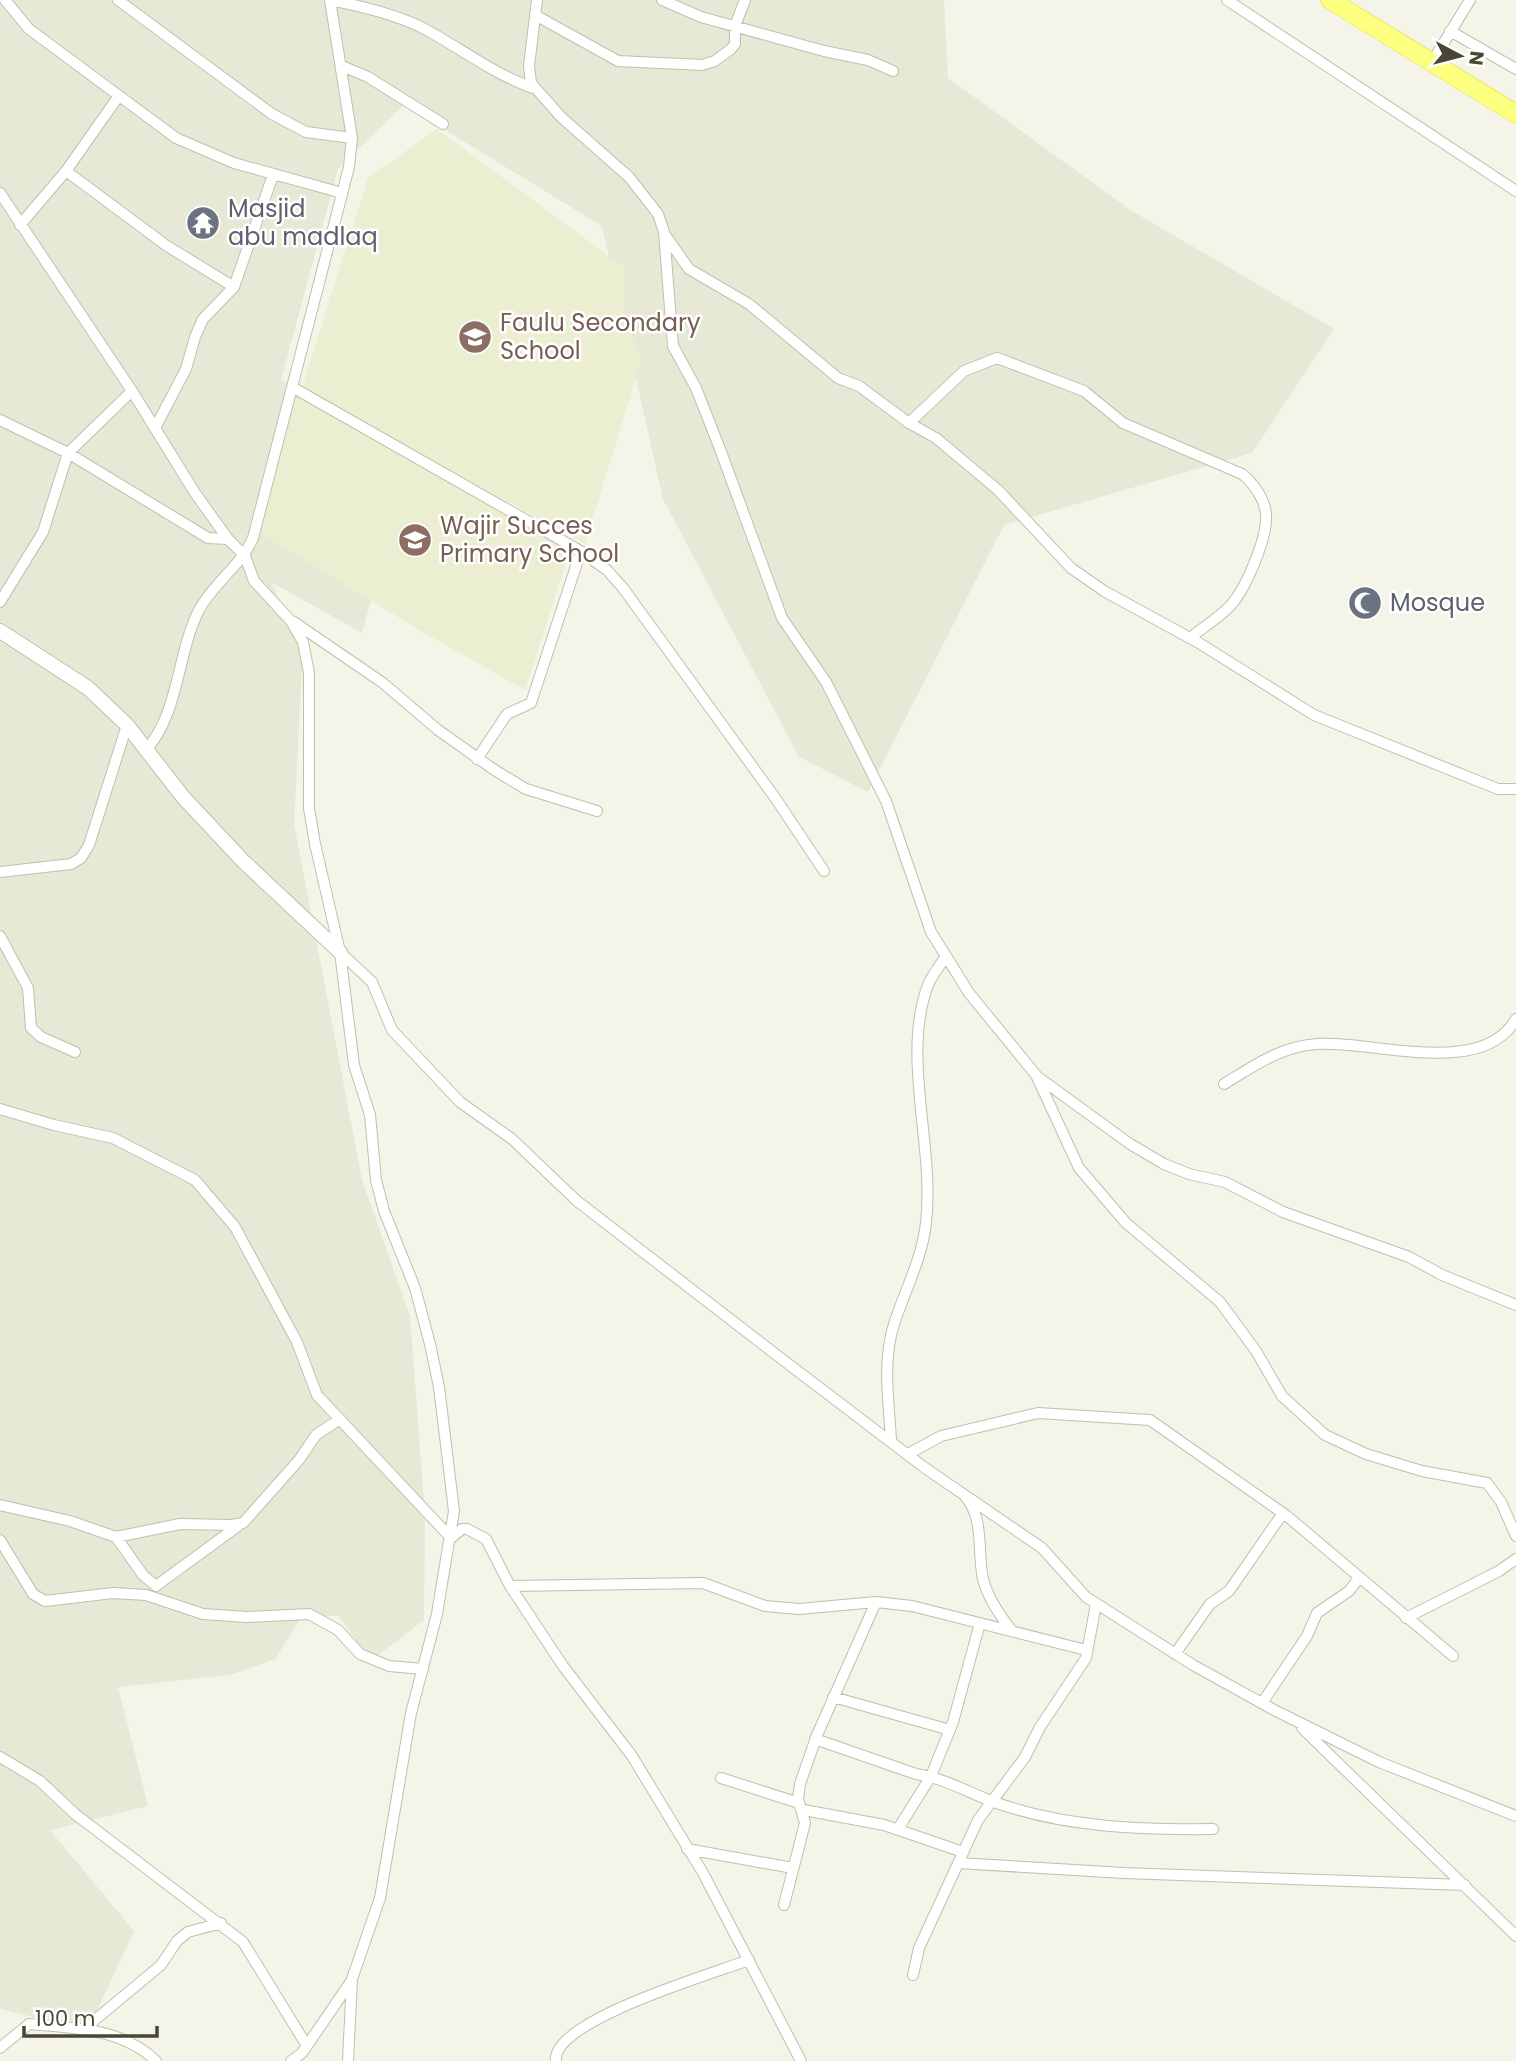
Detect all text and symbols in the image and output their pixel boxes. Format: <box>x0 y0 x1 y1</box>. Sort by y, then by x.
north arrow <box>1425 21 1495 91</box>
text: N <box>1462 49 1491 67</box>
place label: Masjid abu madlaq <box>228 192 378 253</box>
temple icon: Masjid abu madlaq <box>184 204 222 242</box>
place label: Faulu Secondary School <box>500 306 701 367</box>
school or university icon: Faulu Secondary School <box>456 318 494 356</box>
place label: Wajir Succes Primary School <box>440 509 619 570</box>
school or university icon: Wajir Succes Primary School <box>396 521 434 559</box>
mosque icon: Mosque <box>1346 584 1384 622</box>
place label: Mosque <box>1390 586 1485 619</box>
scale bar <box>24 1994 158 2038</box>
text: 100 m <box>35 2004 95 2033</box>

